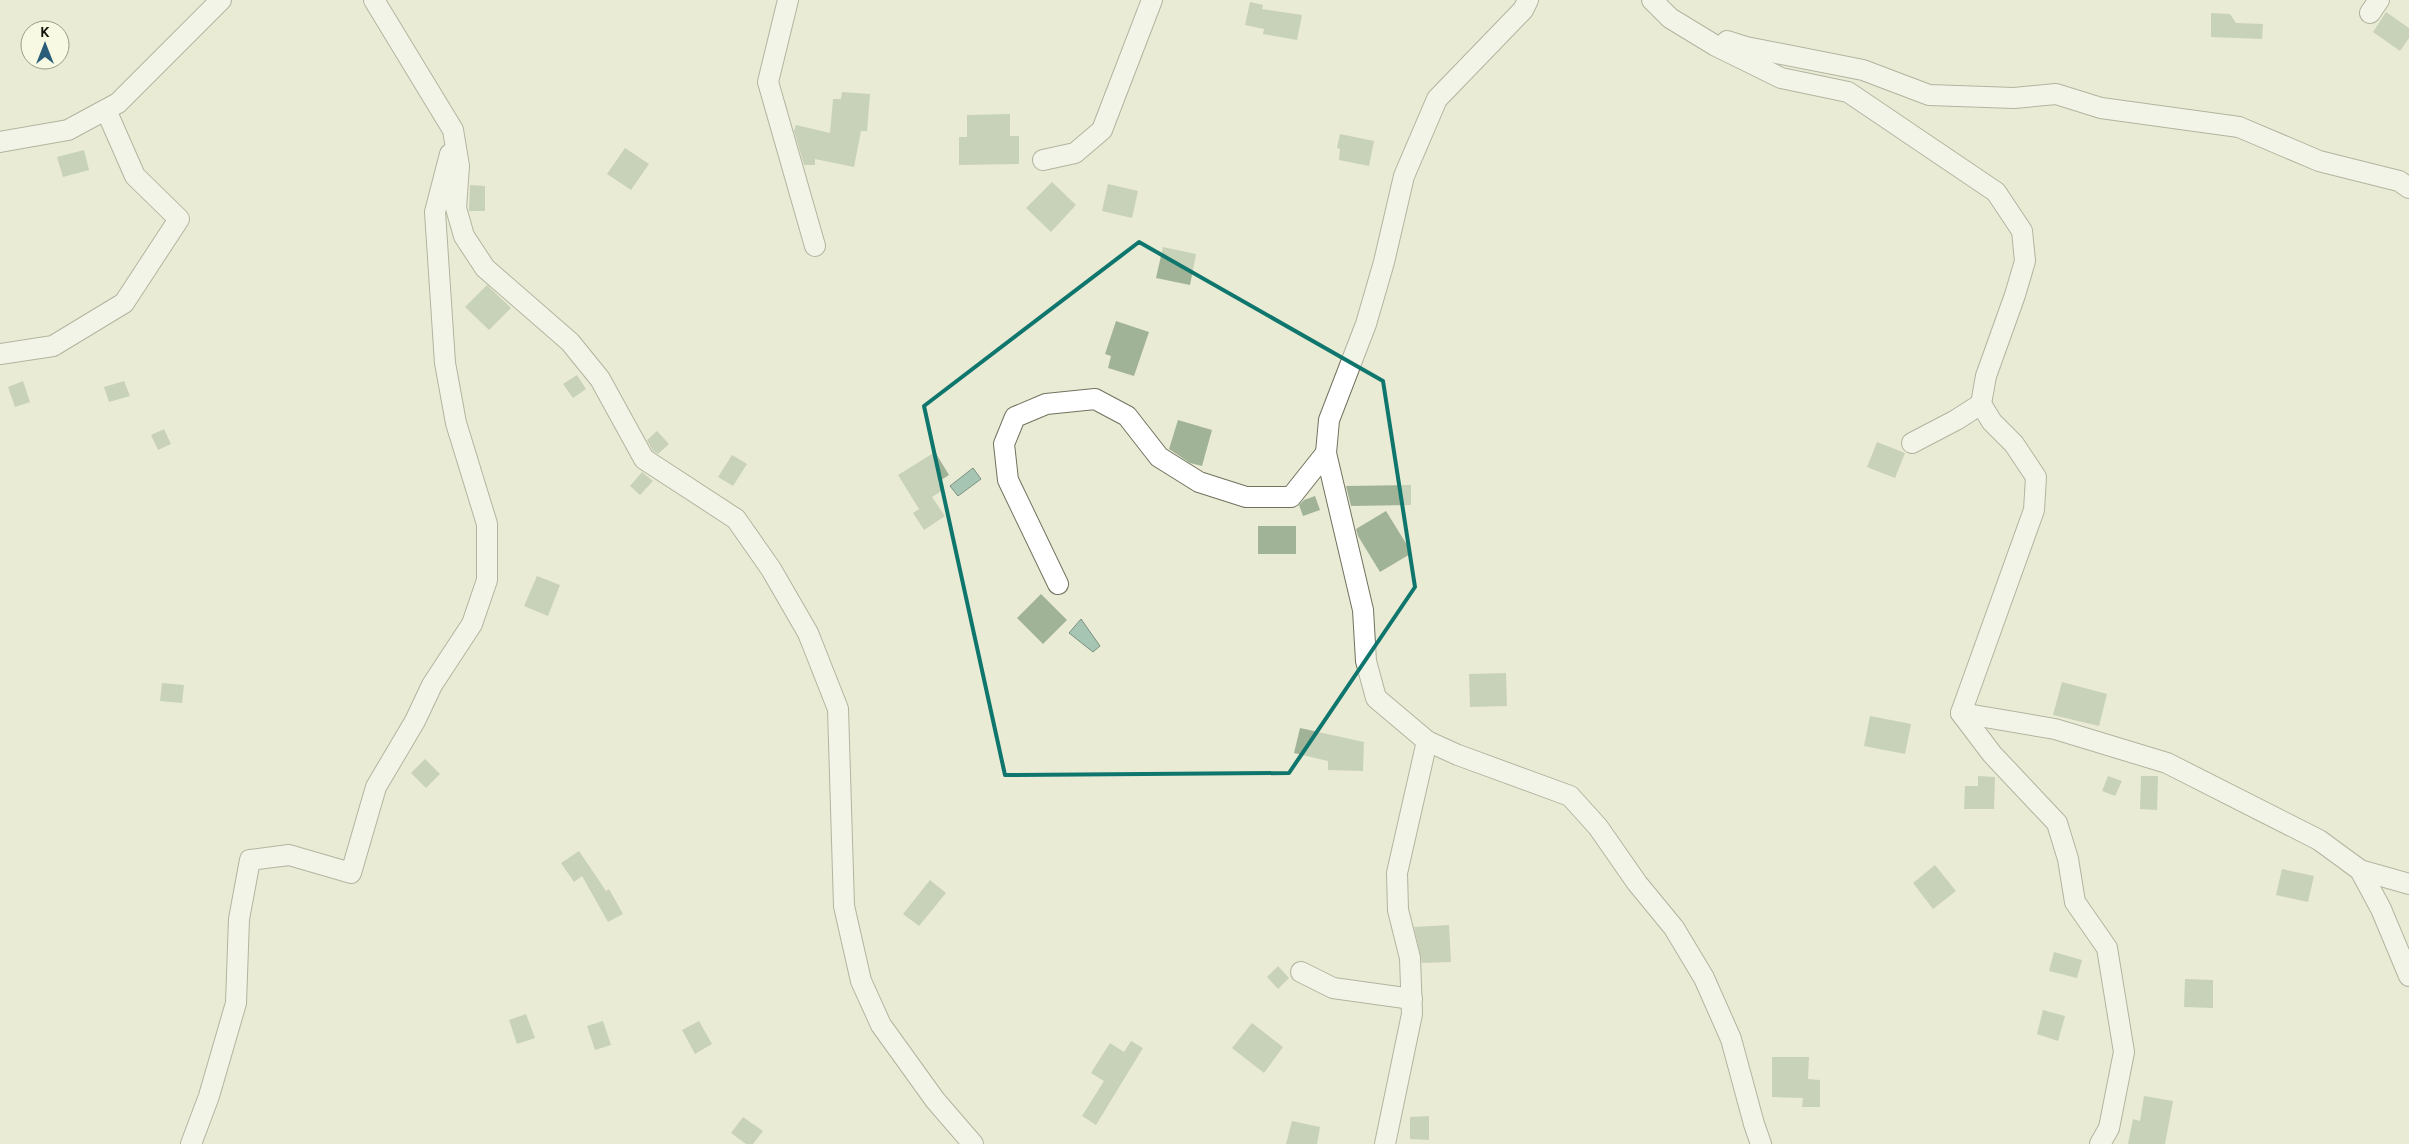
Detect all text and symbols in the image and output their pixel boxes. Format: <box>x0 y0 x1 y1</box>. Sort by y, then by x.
north arrow <box>20 20 70 70</box>
text: K <box>40 24 50 41</box>

